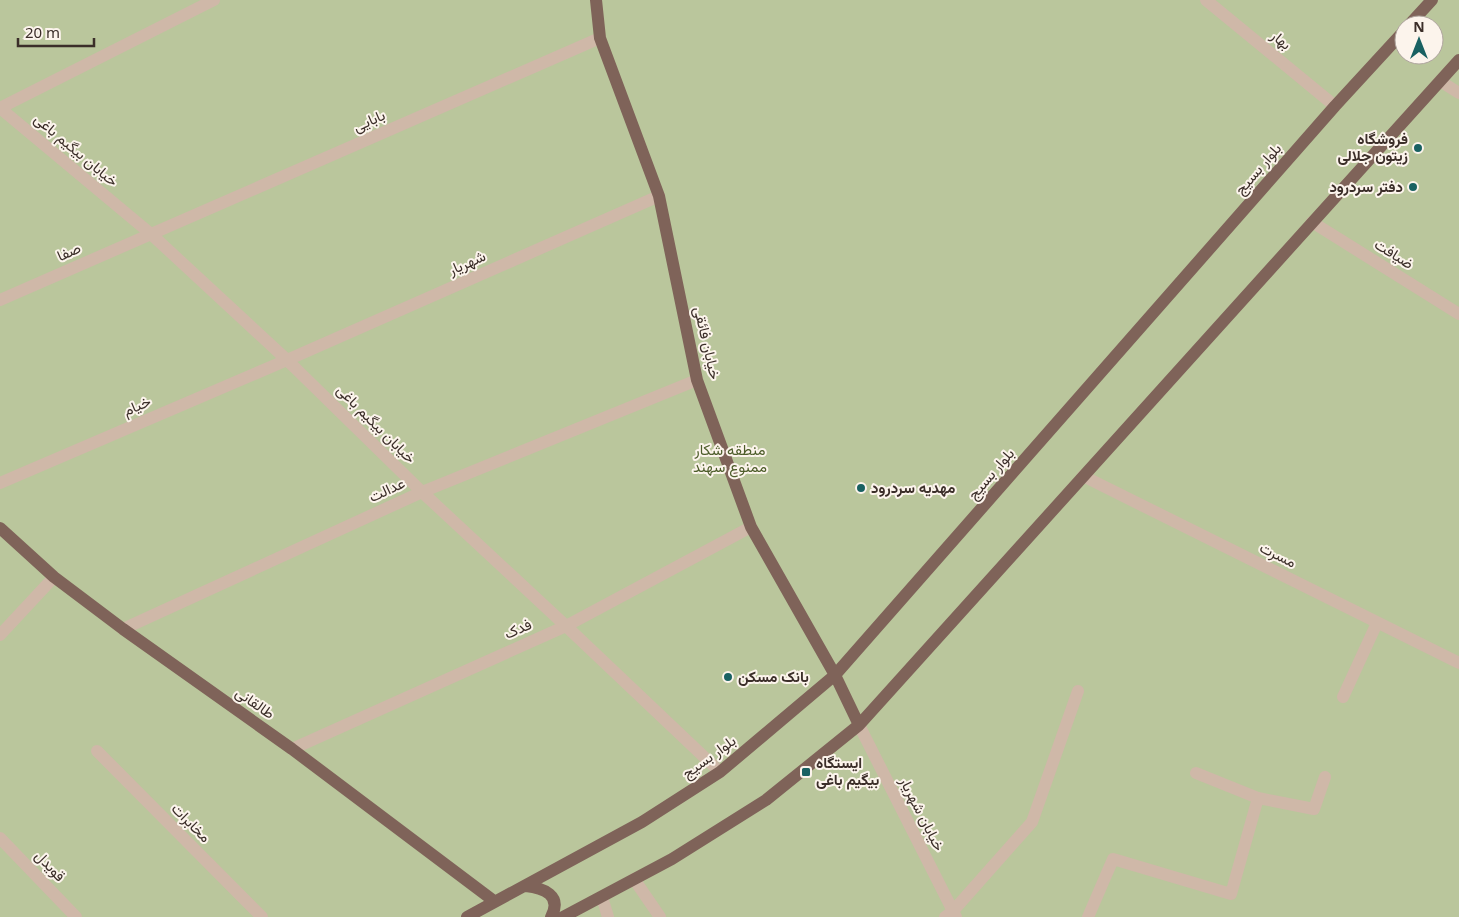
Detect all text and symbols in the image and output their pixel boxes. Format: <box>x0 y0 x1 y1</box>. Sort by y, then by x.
scale bar <box>18 15 94 47</box>
north arrow <box>1394 15 1444 65</box>
text: N <box>1413 17 1425 36</box>
text: 20 m <box>25 22 60 42</box>
street label: بهار <box>1266 24 1296 54</box>
street label: بابایی <box>349 104 388 137</box>
street label: خیابان بیگیم باغی <box>30 108 123 191</box>
place label: فروشگاه زیتون جلالی <box>1337 128 1408 165</box>
street label: بلوار بسیج <box>1229 138 1287 200</box>
marker: فروشگاه زیتون جلالی <box>1412 142 1424 154</box>
place label: دفتر سردرود <box>1329 176 1403 196</box>
marker: دفتر سردرود <box>1407 181 1419 193</box>
street label: ضیافت <box>1371 233 1418 273</box>
street label: صفا <box>54 237 84 265</box>
street label: شهریار <box>444 245 489 280</box>
street label: خیابان فائقی <box>689 304 726 381</box>
street label: خیابان بیگیم باغی <box>332 379 421 468</box>
street label: خیام <box>120 390 154 421</box>
park label: منطقه شکار ممنوع سهند <box>693 439 767 478</box>
street label: بلوار بسیج <box>962 443 1020 505</box>
street label: عدالت <box>365 472 408 506</box>
place label: مهدیه سردرود <box>871 477 955 497</box>
marker: مهدیه سردرود <box>855 482 867 494</box>
street label: مسرت <box>1257 537 1300 572</box>
street label: فدک <box>501 613 534 643</box>
place label: بانک مسکن <box>738 666 809 686</box>
marker: بانک مسکن <box>722 671 734 683</box>
street label: طالقانی <box>231 682 279 724</box>
street label: بلوار بسیج <box>677 730 741 784</box>
place label: ایستگاه بیگیم باغی <box>816 752 879 790</box>
marker: ایستگاه بیگیم باغی <box>800 766 812 778</box>
street label: خیابان شهریار <box>895 772 950 854</box>
street label: مخابرات <box>168 798 216 846</box>
street label: قویدل <box>31 845 70 885</box>

